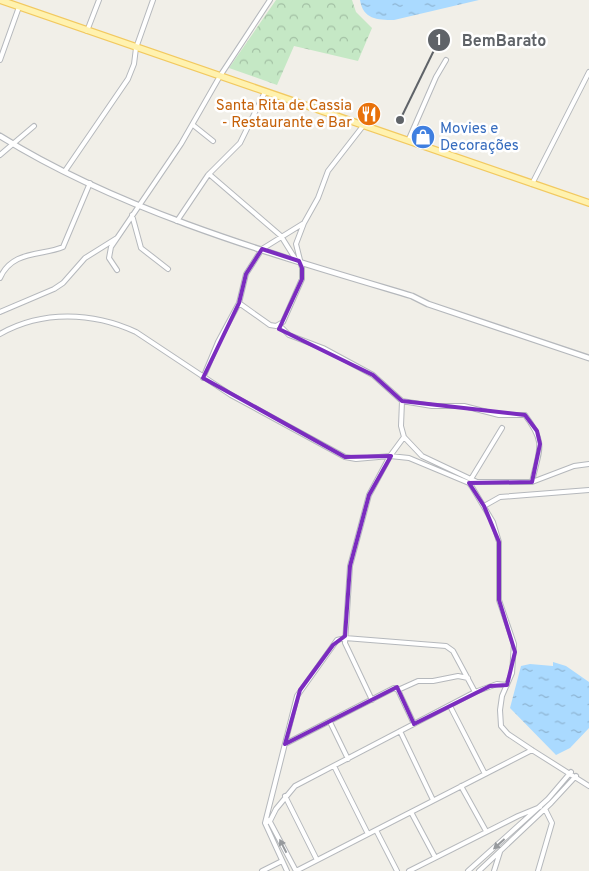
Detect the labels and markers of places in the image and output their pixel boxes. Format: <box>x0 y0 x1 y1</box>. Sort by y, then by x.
callout: BemBarato <box>427 25 556 56</box>
place label: Santa Rita de Cassia - Restaurante e Bar <box>216 97 352 133</box>
restaurant icon: Santa Rita de Cassia - Restaurante e Bar <box>356 101 382 127</box>
place label: Movies e Decorações <box>440 120 519 156</box>
shop icon: Movies e Decorações <box>410 124 436 150</box>

